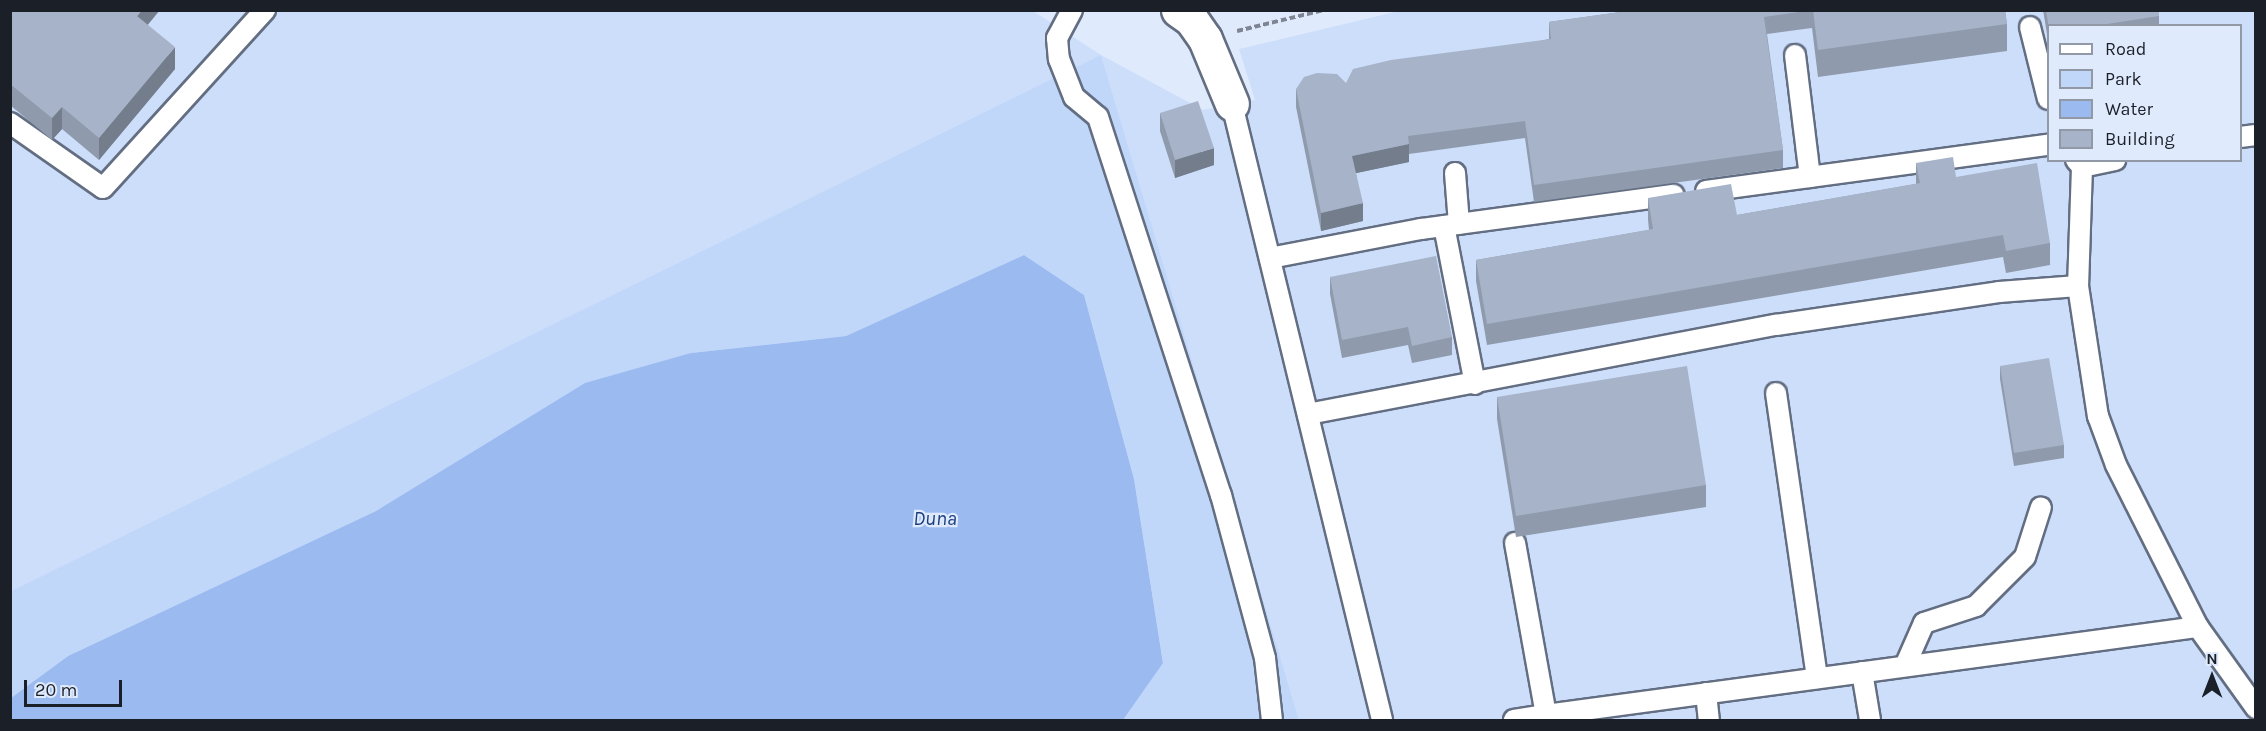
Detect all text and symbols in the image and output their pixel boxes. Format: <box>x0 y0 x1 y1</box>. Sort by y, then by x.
legend <box>2047 24 2242 162</box>
text: Road <box>2105 38 2146 60</box>
text: Park <box>2105 68 2142 90</box>
text: Water <box>2105 98 2153 120</box>
text: Building <box>2105 128 2175 150</box>
water label: Duna <box>913 506 957 530</box>
north arrow <box>2182 647 2242 707</box>
text: N <box>2206 649 2218 668</box>
scale bar <box>27 668 124 706</box>
text: 20 m <box>35 679 77 701</box>

